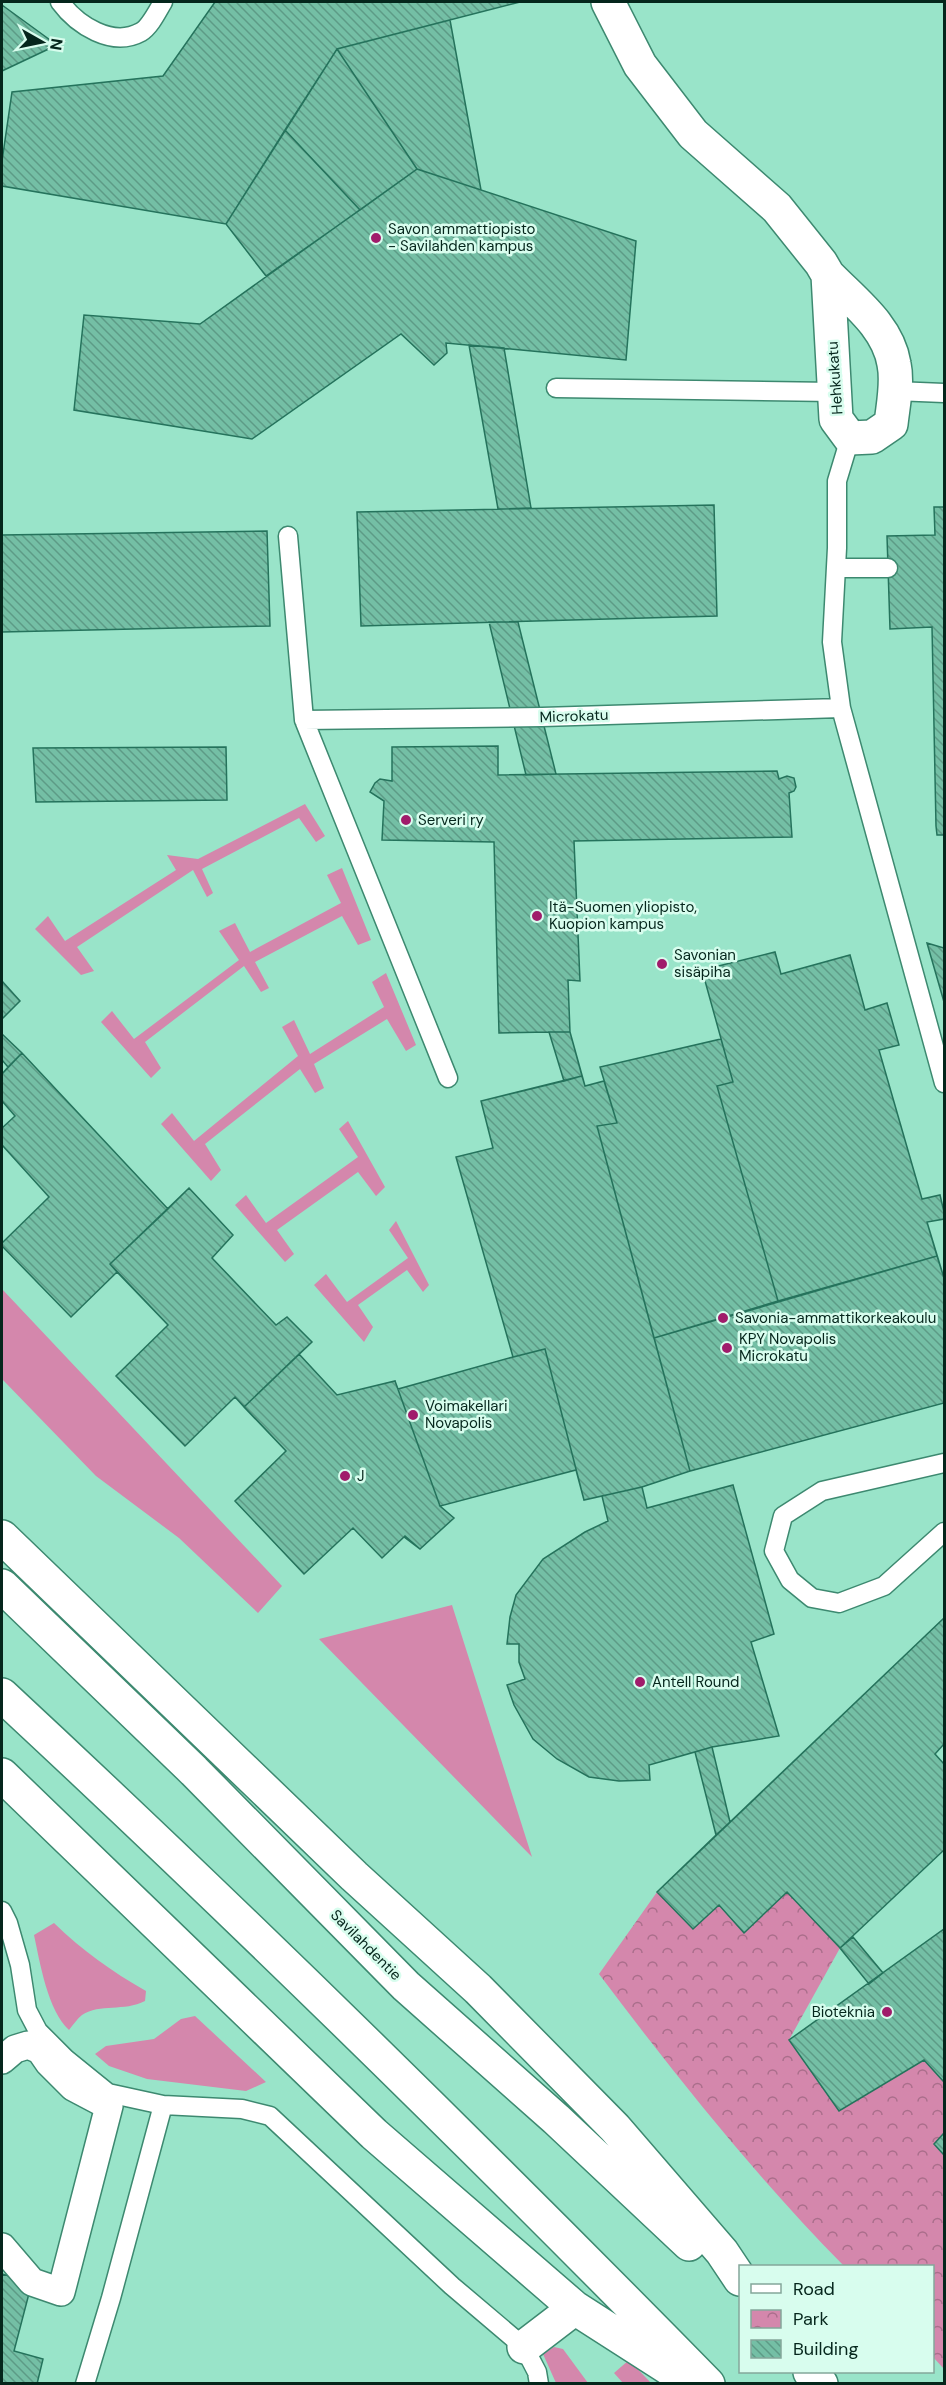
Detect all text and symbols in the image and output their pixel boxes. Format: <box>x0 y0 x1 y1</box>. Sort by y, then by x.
north arrow <box>12 12 72 72</box>
text: N <box>45 37 68 52</box>
place label: Savon ammattiopisto - Savilahden kampus <box>388 219 536 256</box>
marker: Savon ammattiopisto - Savilahden kampus <box>369 231 383 245</box>
street label: Hehkukatu <box>822 341 848 415</box>
street label: Microkatu <box>539 705 609 727</box>
place label: Serveri ry <box>418 810 485 830</box>
marker: Serveri ry <box>399 813 413 827</box>
place label: Itä-Suomen yliopisto, Kuopion kampus <box>549 897 697 934</box>
marker: Itä-Suomen yliopisto, Kuopion kampus <box>530 909 544 923</box>
place label: Savonian sisäpiha <box>674 945 736 982</box>
marker: Savonian sisäpiha <box>655 957 669 971</box>
place label: Savonia-ammattikorkeakoulu <box>735 1308 936 1328</box>
marker: Savonia-ammattikorkeakoulu <box>716 1311 730 1325</box>
place label: KPY Novapolis Microkatu <box>739 1329 836 1366</box>
marker: KPY Novapolis Microkatu <box>720 1341 734 1355</box>
place label: Voimakellari Novapolis <box>425 1396 508 1433</box>
marker: Voimakellari Novapolis <box>406 1408 420 1422</box>
place label: J <box>357 1466 365 1486</box>
marker: J <box>338 1469 352 1483</box>
place label: Antell Round <box>652 1672 739 1692</box>
marker: Antell Round <box>633 1675 647 1689</box>
street label: Savilahdentie <box>326 1905 406 1985</box>
place label: Bioteknia <box>812 2002 875 2022</box>
marker: Bioteknia <box>880 2005 894 2019</box>
legend <box>739 2265 934 2373</box>
text: Road <box>793 2277 835 2301</box>
text: Park <box>793 2307 829 2331</box>
text: Building <box>793 2337 858 2361</box>

